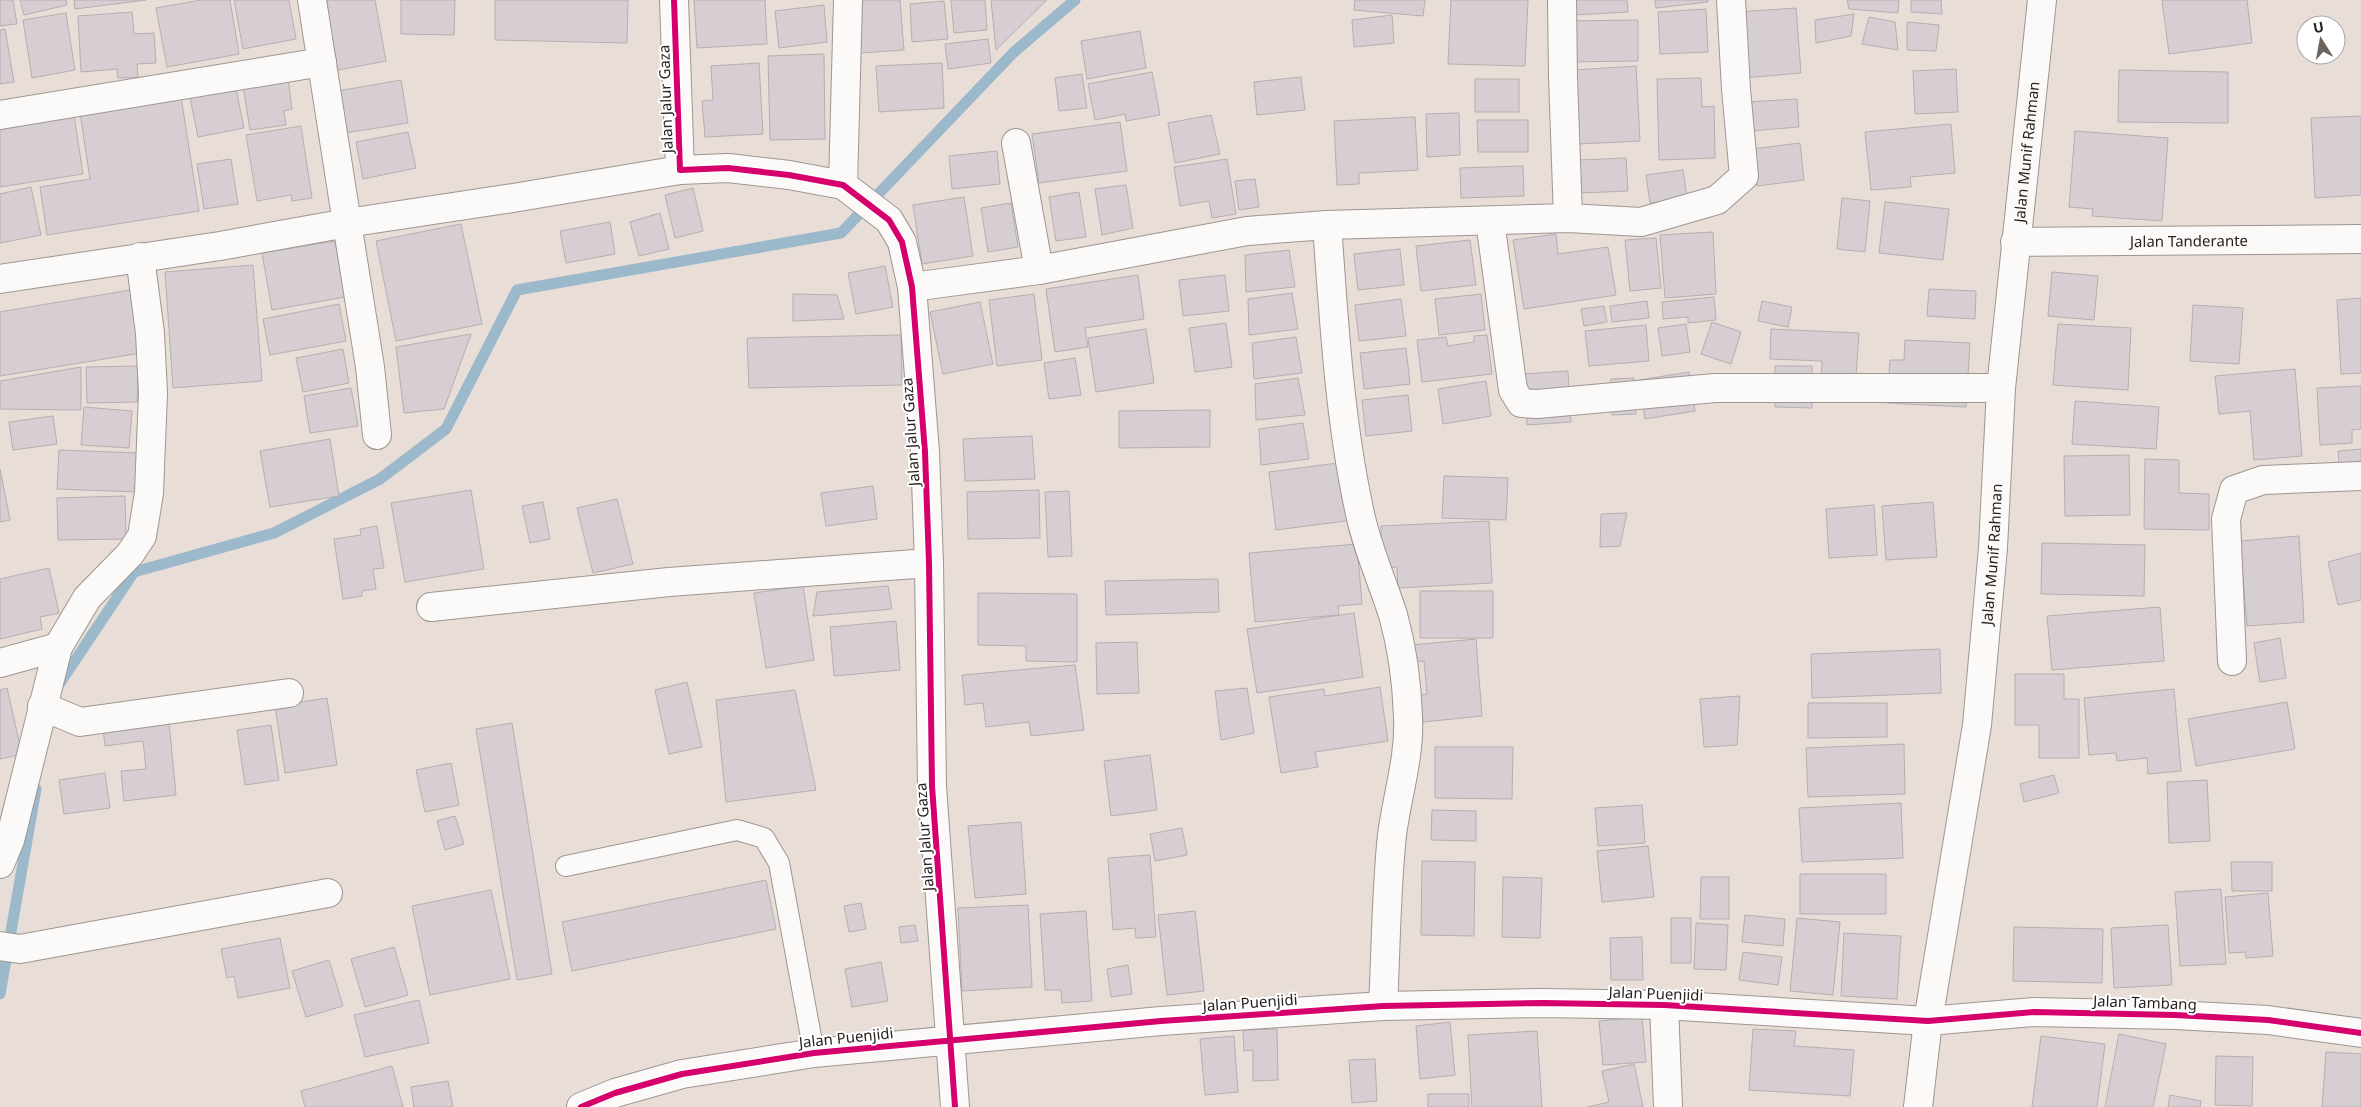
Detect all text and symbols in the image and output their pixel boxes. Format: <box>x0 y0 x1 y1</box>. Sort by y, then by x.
north arrow <box>2296 15 2346 65</box>
text: U <box>2311 16 2325 37</box>
street label: Jalan Jalur Gaza <box>653 44 677 156</box>
street label: Jalan Munif Rahman <box>2008 80 2043 225</box>
street label: Jalan Tanderante <box>2128 230 2248 251</box>
street label: Jalan Jalur Gaza <box>896 377 924 489</box>
street label: Jalan Munif Rahman <box>1976 483 2006 628</box>
street label: Jalan Jalur Gaza <box>910 782 938 894</box>
street label: Jalan Puenjidi <box>1606 981 1704 1005</box>
street label: Jalan Puenjidi <box>1200 989 1298 1015</box>
street label: Jalan Tambang <box>2091 990 2197 1014</box>
street label: Jalan Puenjidi <box>796 1022 894 1052</box>

